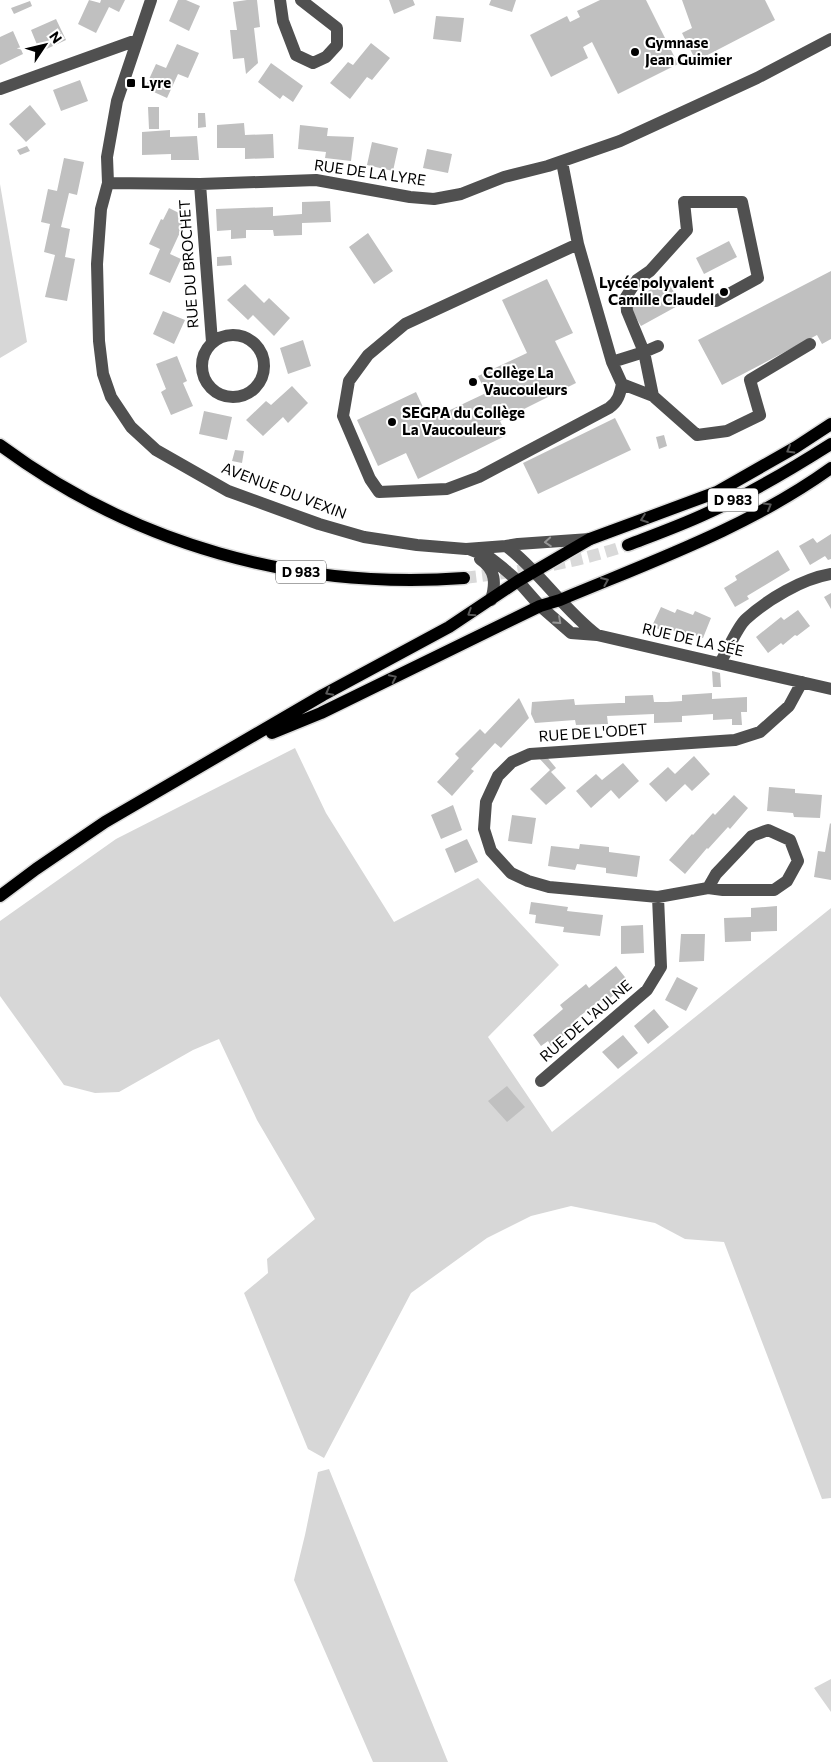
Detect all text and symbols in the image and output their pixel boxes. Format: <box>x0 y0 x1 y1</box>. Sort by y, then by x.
north arrow <box>20 20 70 70</box>
text: N <box>46 28 66 46</box>
place label: Gymnase Jean Guimier <box>645 33 732 68</box>
marker: Gymnase Jean Guimier <box>629 46 641 58</box>
place label: Lyre <box>141 73 171 91</box>
marker: Lyre <box>125 77 137 89</box>
street label: RUE DE LA LYRE <box>313 155 427 189</box>
street label: RUE DU BROCHET <box>174 199 201 329</box>
place label: Lycée polyvalent Camille Claudel <box>599 273 714 308</box>
marker: Lycée polyvalent Camille Claudel <box>718 286 730 298</box>
place label: Collège La Vaucouleurs <box>483 363 568 398</box>
marker: Collège La Vaucouleurs <box>467 376 479 388</box>
place label: SEGPA du Collège La Vaucouleurs <box>402 403 525 438</box>
marker: SEGPA du Collège La Vaucouleurs <box>386 416 398 428</box>
one-way arrow <box>787 444 796 454</box>
street label: AVENUE DU VEXIN <box>219 458 349 522</box>
road number: D 983 <box>708 488 758 512</box>
one-way arrow <box>763 503 772 513</box>
one-way arrow <box>640 513 649 523</box>
one-way arrow <box>544 536 552 547</box>
road number: D 983 <box>276 560 326 584</box>
one-way arrow <box>600 577 609 588</box>
one-way arrow <box>467 607 477 616</box>
one-way arrow <box>552 615 561 624</box>
street label: RUE DE LA SÉE <box>641 618 746 659</box>
one-way arrow <box>388 674 397 684</box>
one-way arrow <box>325 686 334 696</box>
street label: RUE DE L'ODET <box>538 719 648 745</box>
street label: RUE DE L'AULNE <box>536 975 635 1065</box>

